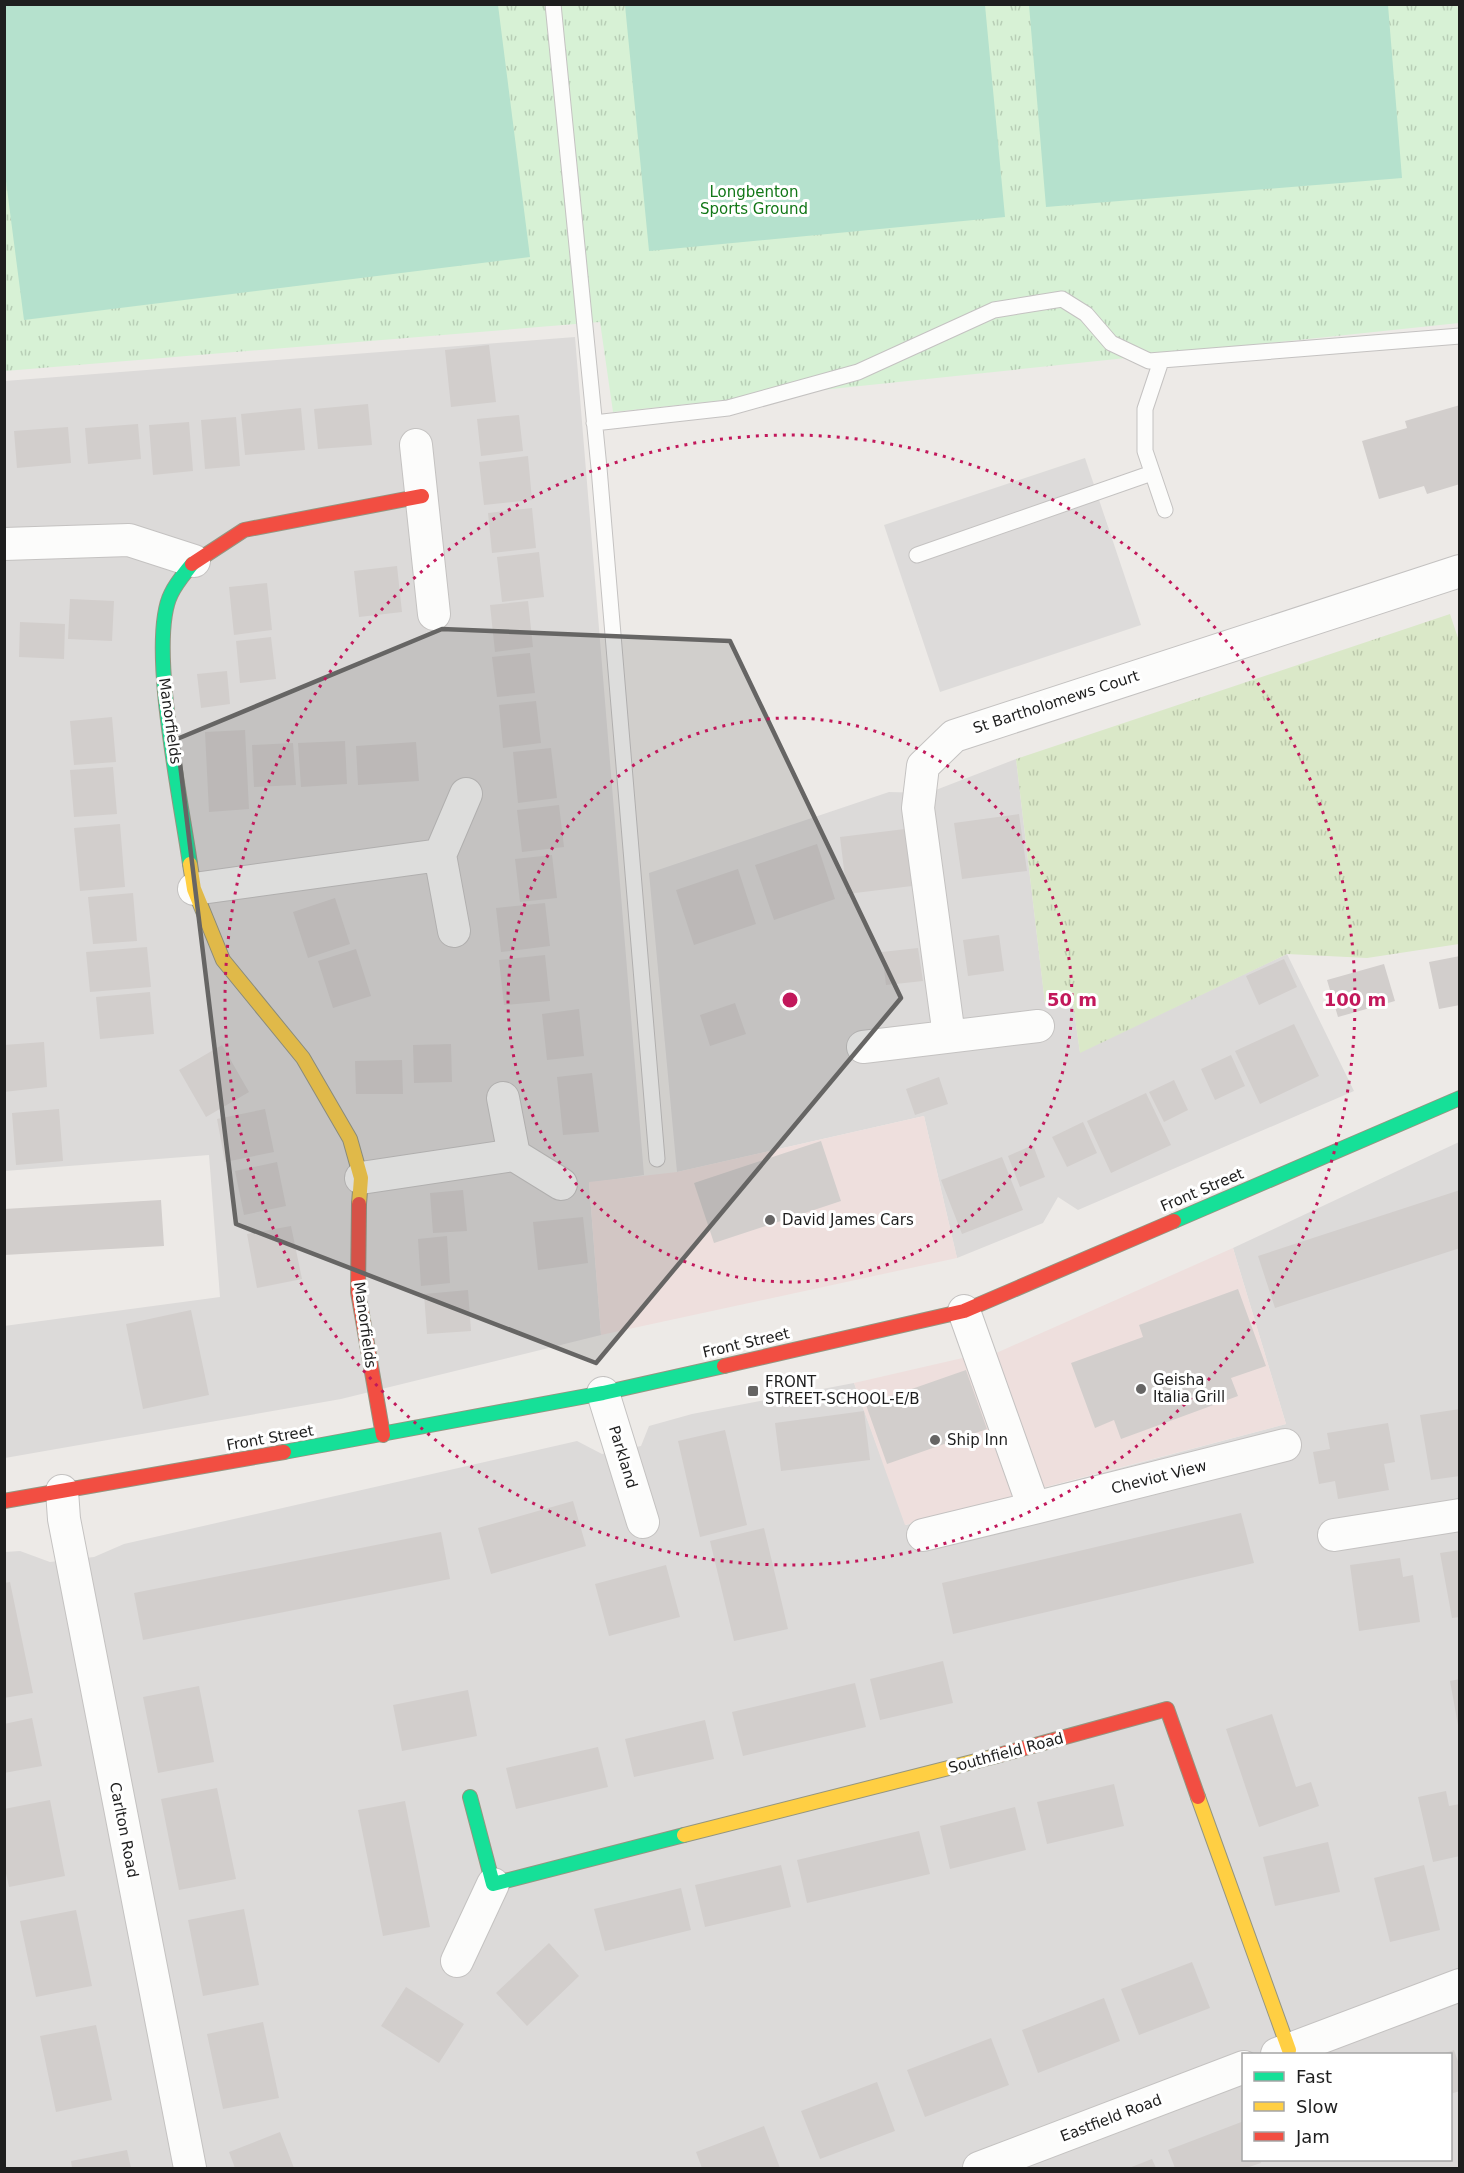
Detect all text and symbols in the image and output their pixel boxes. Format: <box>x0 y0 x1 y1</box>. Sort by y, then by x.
park label: Longbenton Sports Ground <box>700 183 808 218</box>
street label: St Bartholomews Court <box>971 667 1141 737</box>
street label: Manorfields <box>155 677 185 766</box>
text: 50 m <box>1047 989 1097 1010</box>
text: 100 m <box>1324 989 1386 1010</box>
centre of rings <box>780 990 800 1010</box>
street label: Front Street <box>1158 1164 1246 1216</box>
place label: David James Cars <box>782 1211 914 1229</box>
marker: David James Cars <box>763 1213 777 1227</box>
street label: Manorfields <box>350 1281 380 1370</box>
street label: Front Street <box>701 1324 791 1362</box>
place label: Geisha Italia Grill <box>1153 1371 1225 1406</box>
place label: FRONT STREET-SCHOOL-E/B <box>765 1373 919 1408</box>
marker: Geisha Italia Grill <box>1134 1382 1148 1396</box>
marker: FRONT STREET-SCHOOL-E/B <box>746 1384 760 1398</box>
street label: Front Street <box>225 1421 315 1455</box>
street label: Parkland <box>605 1423 641 1491</box>
place label: Ship Inn <box>947 1431 1008 1449</box>
marker: Ship Inn <box>928 1433 942 1447</box>
street label: Cheviot View <box>1109 1456 1209 1498</box>
street label: Southfield Road <box>946 1729 1066 1777</box>
street label: Carlton Road <box>106 1781 142 1879</box>
legend <box>1242 2053 1452 2161</box>
text: Fast <box>1296 2066 1332 2087</box>
street label: Eastfield Road <box>1058 2090 1164 2146</box>
text: Slow <box>1296 2096 1338 2117</box>
text: Jam <box>1295 2126 1330 2147</box>

